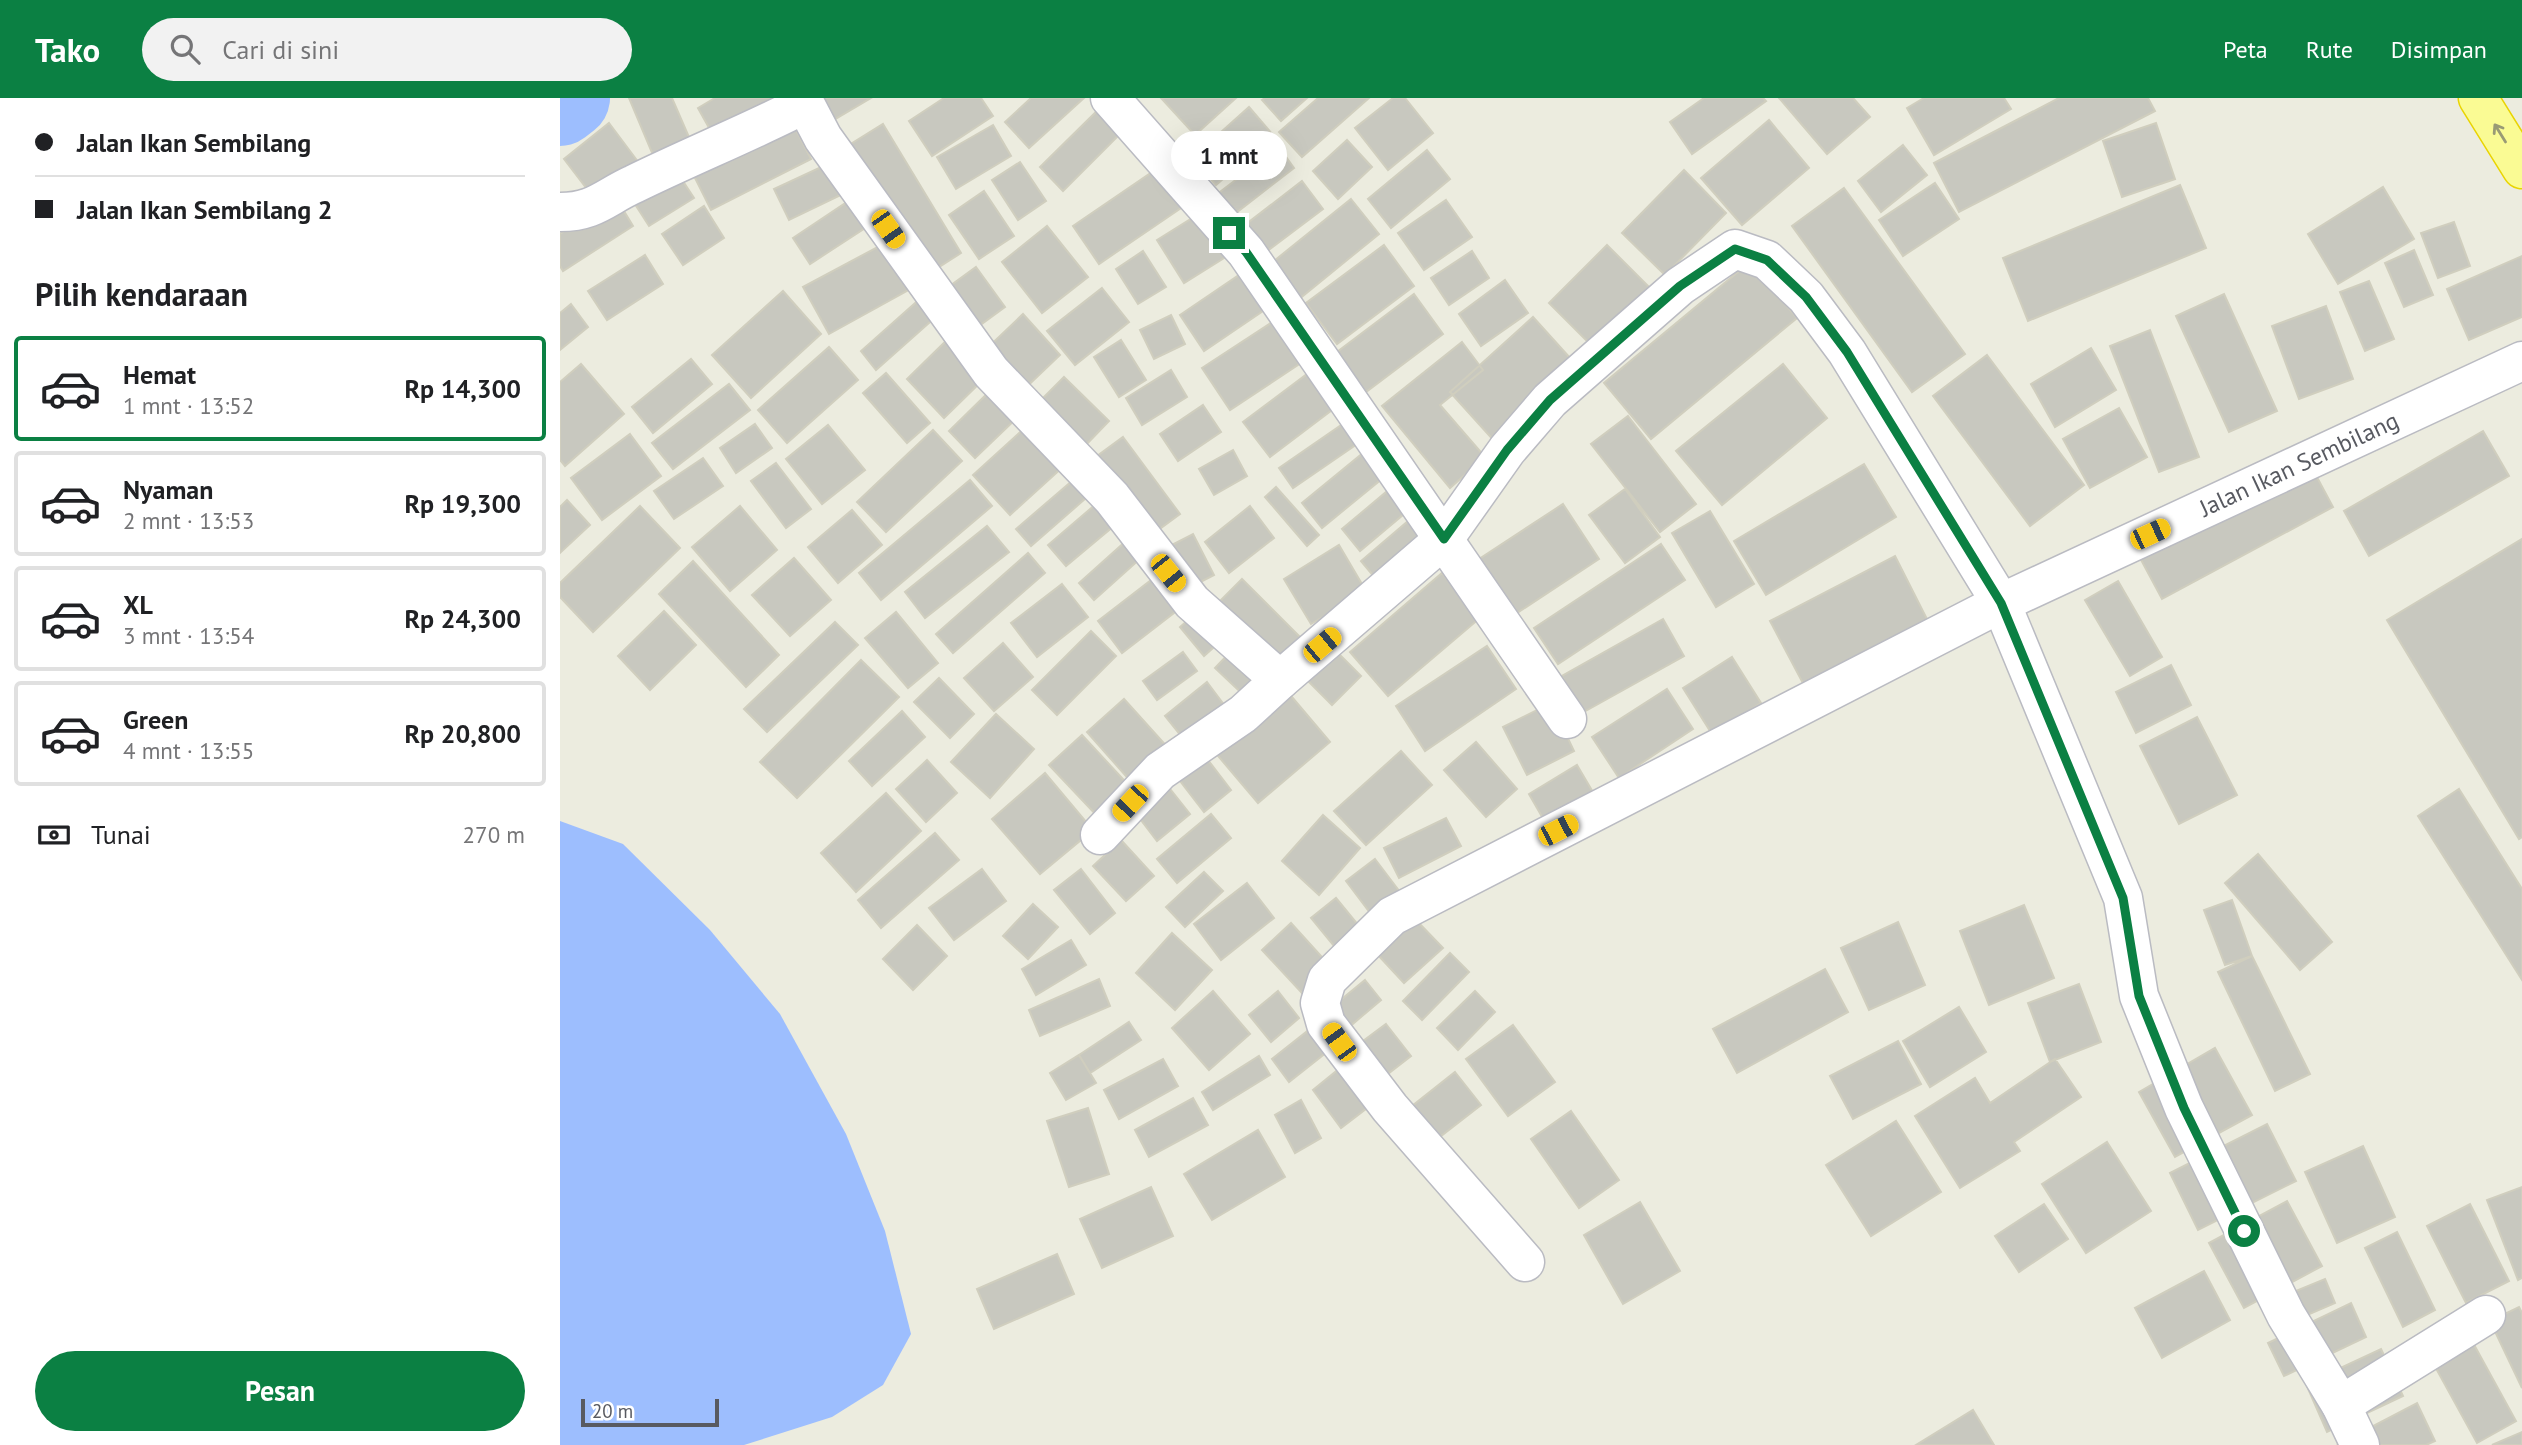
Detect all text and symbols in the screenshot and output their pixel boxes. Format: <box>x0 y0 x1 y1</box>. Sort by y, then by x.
search box <box>142 18 632 81</box>
text: Tako <box>35 28 100 71</box>
icon: search <box>166 30 204 68</box>
text: Cari di sini <box>222 33 339 66</box>
text: Peta <box>2223 34 2268 65</box>
text: Rute <box>2306 34 2353 65</box>
text: Disimpan <box>2391 34 2487 65</box>
one-way arrow <box>2492 124 2506 144</box>
text: Jalan Ikan Sembilang <box>77 126 311 159</box>
callout: 1 mnt <box>1171 131 1287 180</box>
text: 1 mnt <box>1200 141 1258 170</box>
text: Jalan Ikan Sembilang 2 <box>77 193 333 226</box>
car <box>868 206 909 252</box>
route end <box>1213 217 1245 249</box>
text: Pilih kendaraan <box>35 273 248 315</box>
icon: car <box>39 357 102 420</box>
text: Hemat <box>123 358 196 391</box>
text: Rp 14,300 <box>404 372 521 405</box>
text: 1 mnt · 13:52 <box>123 391 254 420</box>
street label: Jalan Ikan Sembilang <box>2194 404 2404 524</box>
icon: car <box>39 472 102 535</box>
text: Nyaman <box>123 473 213 506</box>
text: Rp 19,300 <box>404 487 521 520</box>
text: 2 mnt · 13:53 <box>123 506 254 535</box>
car <box>2127 516 2174 552</box>
car <box>1147 550 1190 596</box>
icon: car <box>39 587 102 650</box>
text: XL <box>123 588 153 621</box>
text: Rp 24,300 <box>404 602 521 635</box>
text: 3 mnt · 13:54 <box>123 621 254 650</box>
car <box>1300 623 1345 667</box>
icon: car <box>39 702 102 765</box>
text: Green <box>123 703 188 736</box>
text: Rp 20,800 <box>404 717 521 750</box>
text: 4 mnt · 13:55 <box>123 736 254 765</box>
car <box>1108 780 1153 826</box>
car <box>1535 811 1582 849</box>
icon: cash <box>35 816 73 854</box>
text: Tunai <box>91 818 151 851</box>
text: 270 m <box>463 820 525 849</box>
car <box>1319 1019 1360 1065</box>
route start <box>2228 1215 2260 1247</box>
button: Pesan <box>35 1351 525 1431</box>
scale bar <box>581 1396 719 1428</box>
text: 20 m <box>592 1399 633 1423</box>

